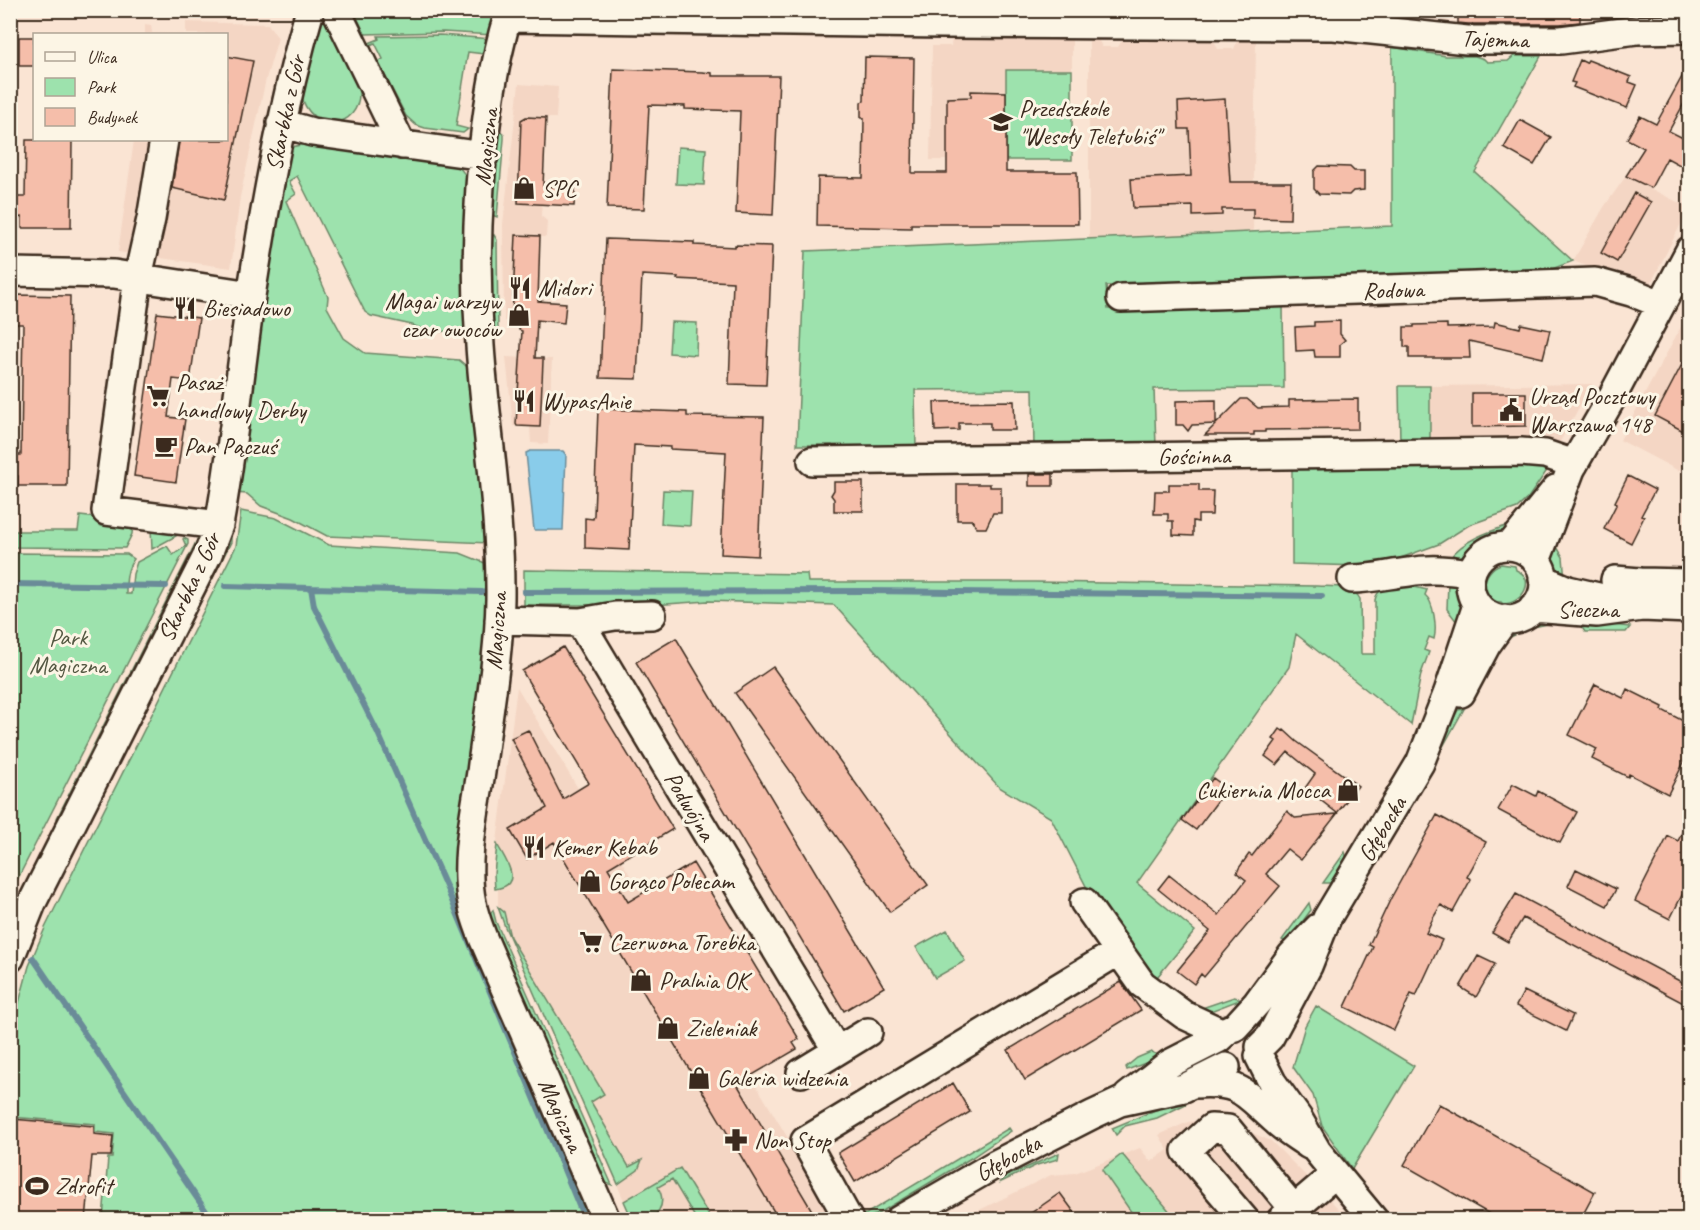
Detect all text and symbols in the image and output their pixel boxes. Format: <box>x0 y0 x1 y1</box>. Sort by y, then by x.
street label: Tajemna <box>1461 23 1531 55</box>
legend <box>33 33 228 141</box>
text: Ulica <box>87 46 118 68</box>
street label: Skarbka z Gór <box>258 51 312 173</box>
text: Park <box>87 76 117 98</box>
place label: Przedszkole "Wesoły Teletubiś" <box>1019 93 1165 151</box>
street label: Magiczna <box>467 105 505 187</box>
text: Budynek <box>87 106 138 128</box>
school or university icon: Przedszkole "Wesoły Teletubiś" <box>988 109 1014 135</box>
place label: SPC <box>542 173 579 203</box>
shop icon: SPC <box>511 175 537 201</box>
place label: Midori <box>538 273 595 303</box>
street label: Rodowa <box>1362 274 1426 306</box>
restaurant icon: Midori <box>507 275 533 301</box>
place label: Magai warzyw czar owoców <box>385 286 503 344</box>
place label: Biesiadowo <box>203 293 291 323</box>
restaurant icon: Biesiadowo <box>172 295 198 321</box>
shop icon: Magai warzyw czar owoców <box>506 302 532 328</box>
place label: Pasaż handlowy Derby <box>176 367 308 425</box>
place label: Urząd Pocztowy Warszawa 148 <box>1529 381 1656 439</box>
supermarket icon: Pasaż handlowy Derby <box>145 383 171 409</box>
place label: WypasAnie <box>542 386 633 416</box>
restaurant icon: WypasAnie <box>511 388 537 414</box>
public building icon: Urząd Pocztowy Warszawa 148 <box>1498 397 1524 423</box>
place label: Pan Pączuś <box>184 431 280 461</box>
cafe icon: Pan Pączuś <box>153 433 179 459</box>
street label: Gościnna <box>1157 440 1232 472</box>
street label: Skarbka z Gór <box>151 526 228 646</box>
street label: Magiczna <box>478 589 514 671</box>
street label: Sieczna <box>1557 594 1621 624</box>
park label: Park Magiczna <box>29 622 109 680</box>
street label: Podwójna <box>658 766 723 847</box>
place label: Cukiernia Mocca <box>1196 775 1331 805</box>
shop icon: Cukiernia Mocca <box>1335 777 1361 803</box>
street label: Głębocka <box>1351 790 1414 867</box>
place label: Kemer Kebab <box>552 832 658 862</box>
restaurant icon: Kemer Kebab <box>521 834 547 860</box>
place label: Gorąco Polecam <box>608 866 736 896</box>
shop icon: Gorąco Polecam <box>577 868 603 894</box>
place label: Czerwona Torebka <box>609 927 757 957</box>
supermarket icon: Czerwona Torebka <box>578 929 604 955</box>
place label: Pralnia OK <box>659 965 753 995</box>
shop icon: Pralnia OK <box>628 967 654 993</box>
place label: Zieleniak <box>686 1013 759 1043</box>
shop icon: Zieleniak <box>655 1015 681 1041</box>
place label: Galeria widzenia <box>717 1063 848 1093</box>
shop icon: Galeria widzenia <box>686 1065 712 1091</box>
street label: Magiczna <box>532 1074 591 1158</box>
place label: Non Stop <box>754 1125 833 1155</box>
pharmacy icon: Non Stop <box>723 1127 749 1153</box>
street label: Głębocka <box>970 1127 1047 1188</box>
place label: Zdrofit <box>55 1171 115 1201</box>
sports icon: Zdrofit <box>24 1173 50 1199</box>

